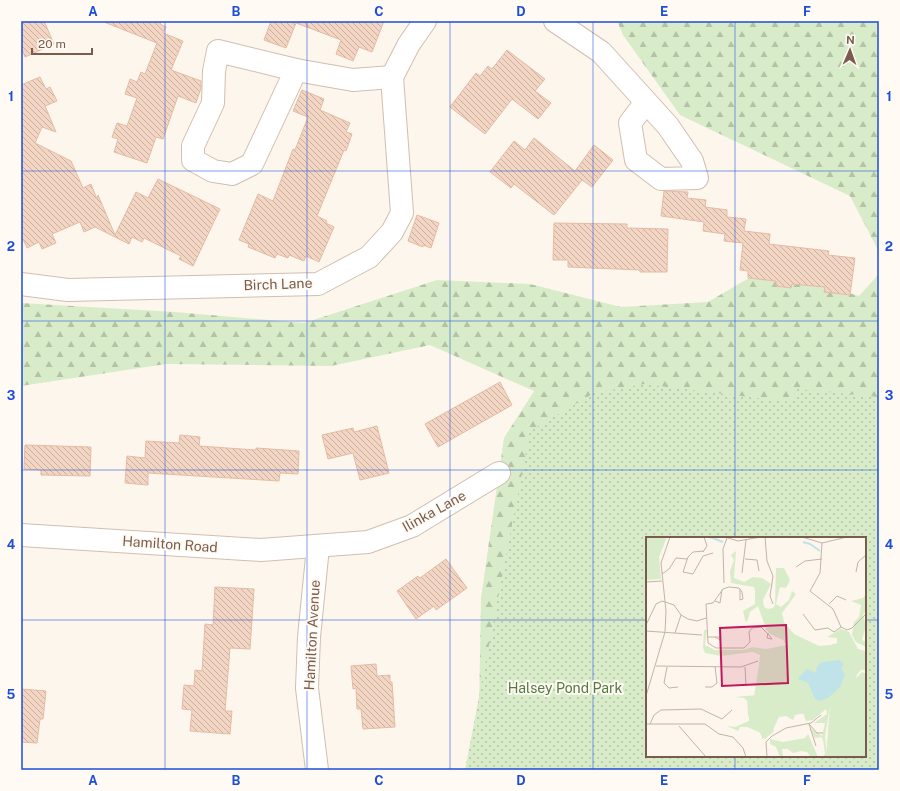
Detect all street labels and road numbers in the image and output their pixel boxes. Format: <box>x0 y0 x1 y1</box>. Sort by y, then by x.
street label: Birch Lane <box>243 275 313 293</box>
street label: Ilinka Lane <box>399 487 469 535</box>
street label: Hamilton Road <box>122 533 218 555</box>
street label: Hamilton Avenue <box>301 579 323 691</box>

